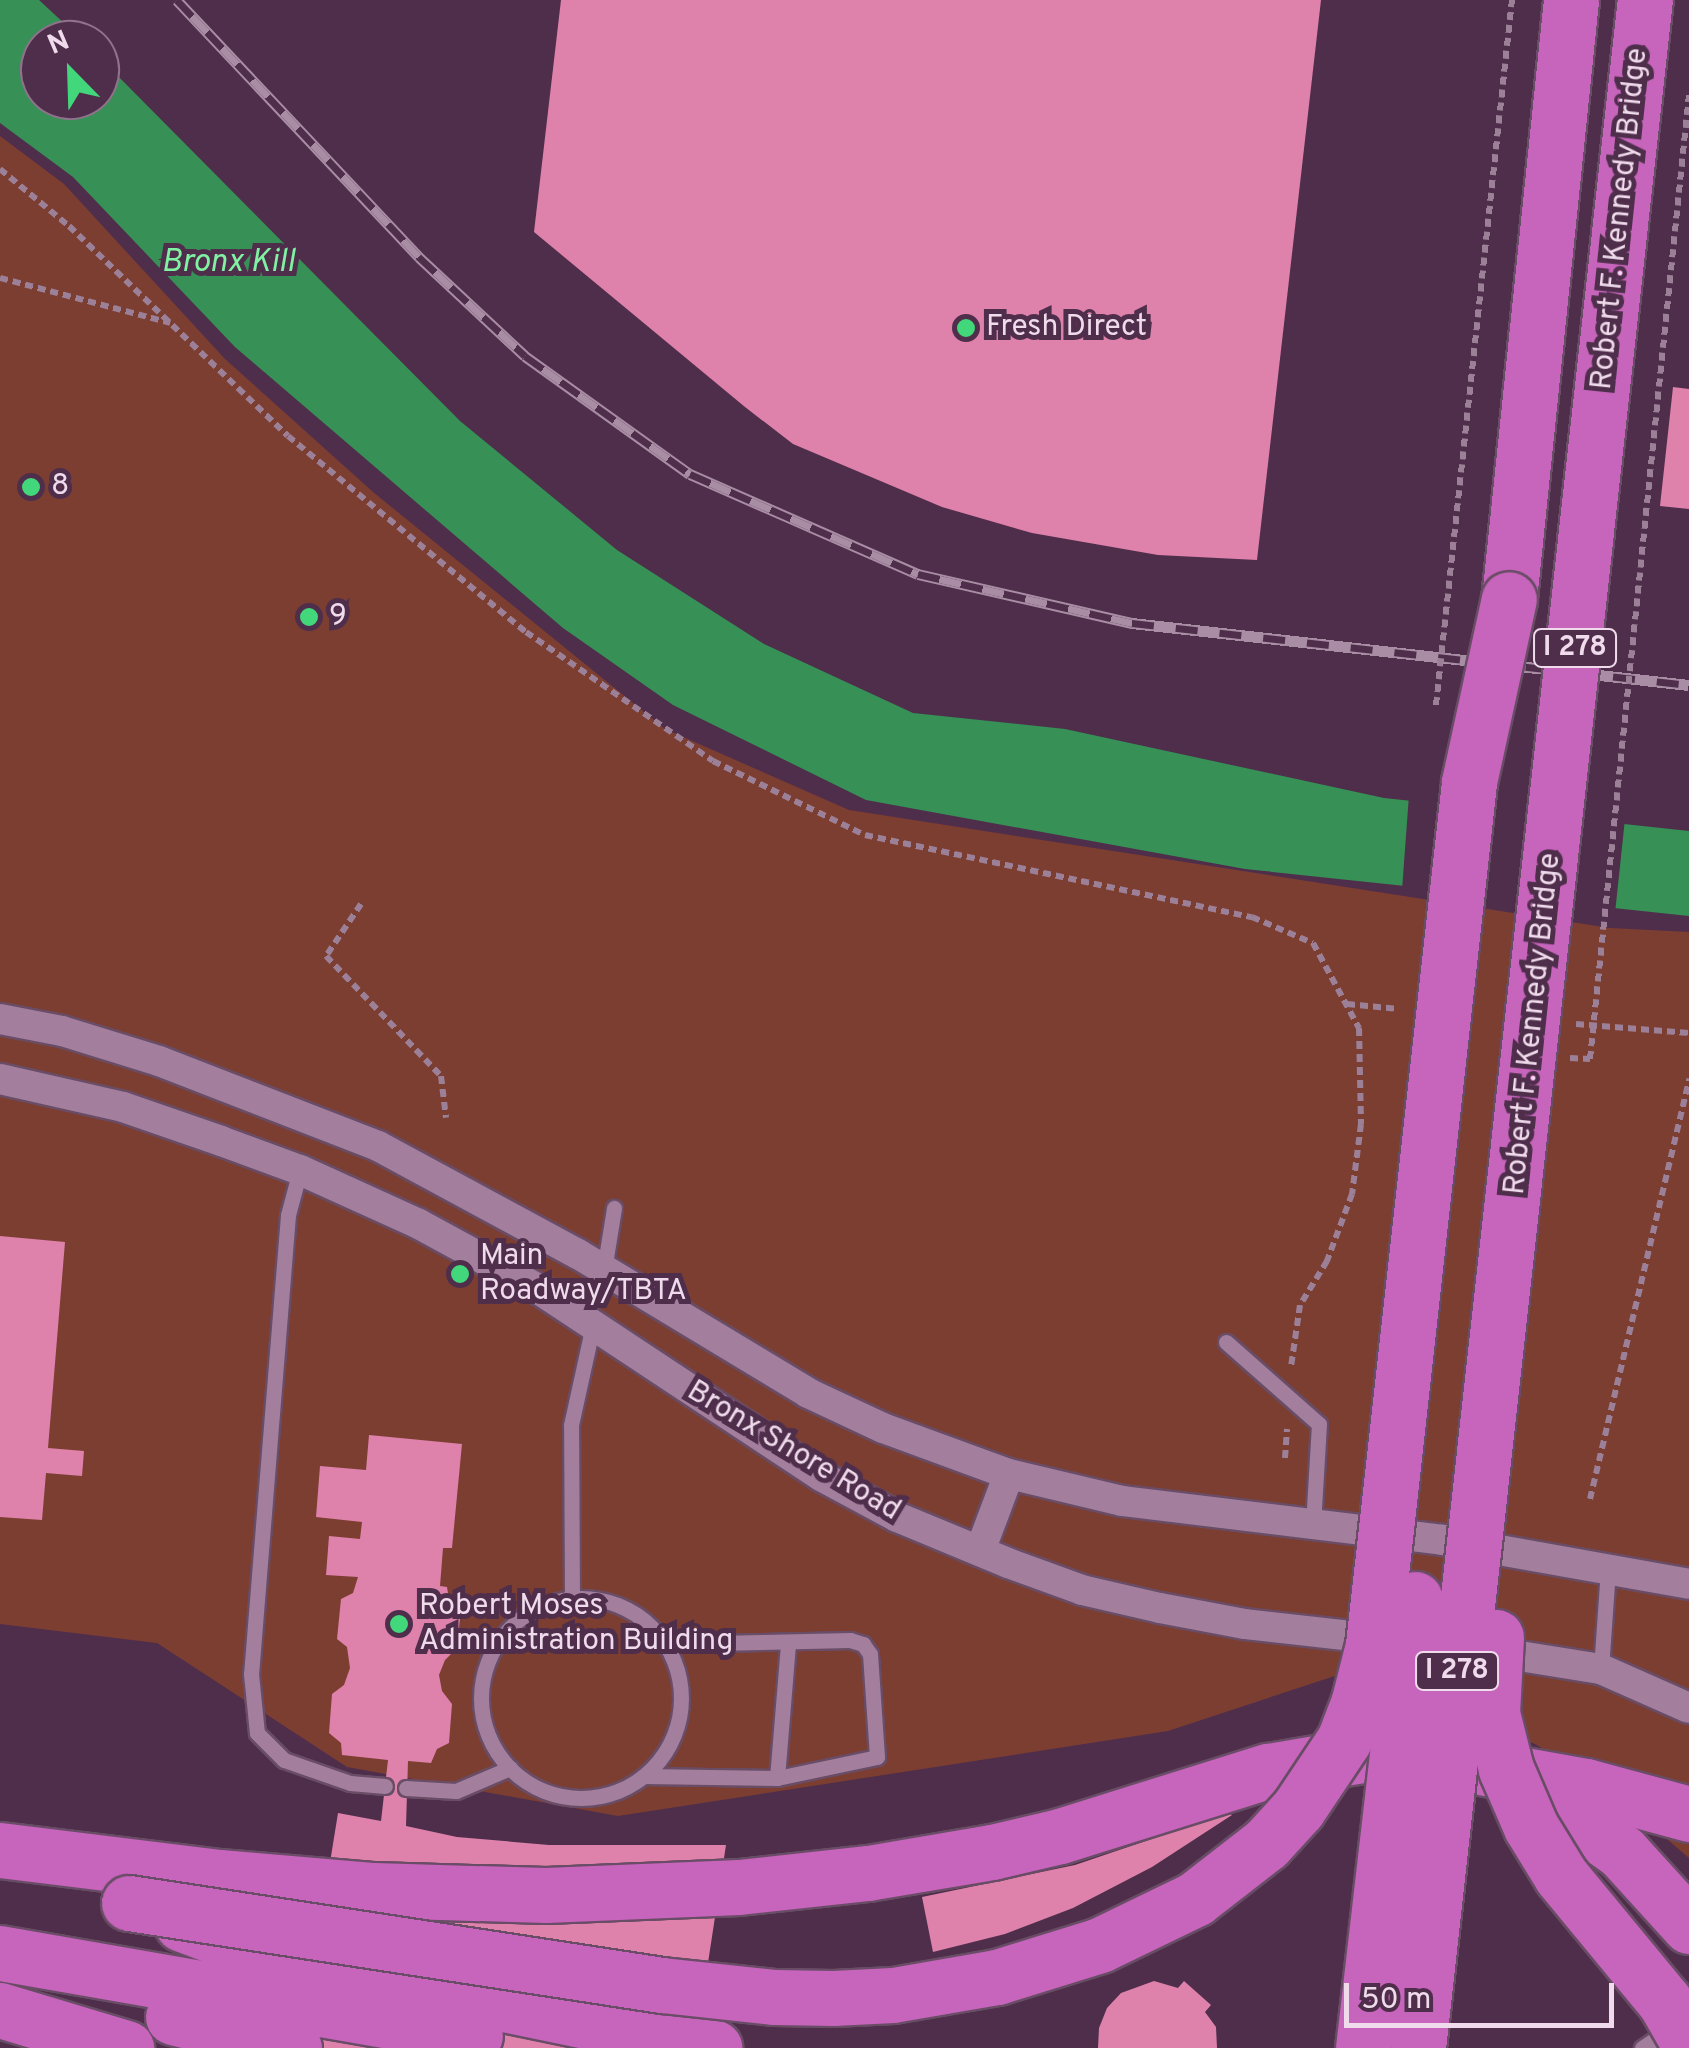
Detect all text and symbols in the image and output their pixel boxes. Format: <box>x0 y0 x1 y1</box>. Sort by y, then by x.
north arrow <box>20 20 120 120</box>
text: N <box>43 24 75 65</box>
street label: Robert F. Kennedy Bridge <box>1585 46 1657 392</box>
water label: Bronx Kill <box>161 244 295 282</box>
place label: Fresh Direct <box>986 310 1147 346</box>
marker: Fresh Direct <box>955 317 977 339</box>
place label: 8 <box>51 469 69 505</box>
marker: 8 <box>20 476 42 498</box>
place label: 9 <box>329 599 347 635</box>
marker: 9 <box>298 606 320 628</box>
road number: I 278 <box>1532 625 1618 671</box>
street label: Robert F. Kennedy Bridge <box>1498 851 1570 1197</box>
place label: Main Roadway/TBTA <box>480 1239 687 1310</box>
marker: Main Roadway/TBTA <box>449 1263 471 1285</box>
street label: Bronx Shore Road <box>680 1374 906 1530</box>
place label: Robert Moses Administration Building <box>419 1589 733 1660</box>
marker: Robert Moses Administration Building <box>388 1613 410 1635</box>
road number: I 278 <box>1414 1648 1500 1694</box>
scale bar <box>1349 1963 1619 2025</box>
text: 50 m <box>1361 1982 1431 2019</box>

